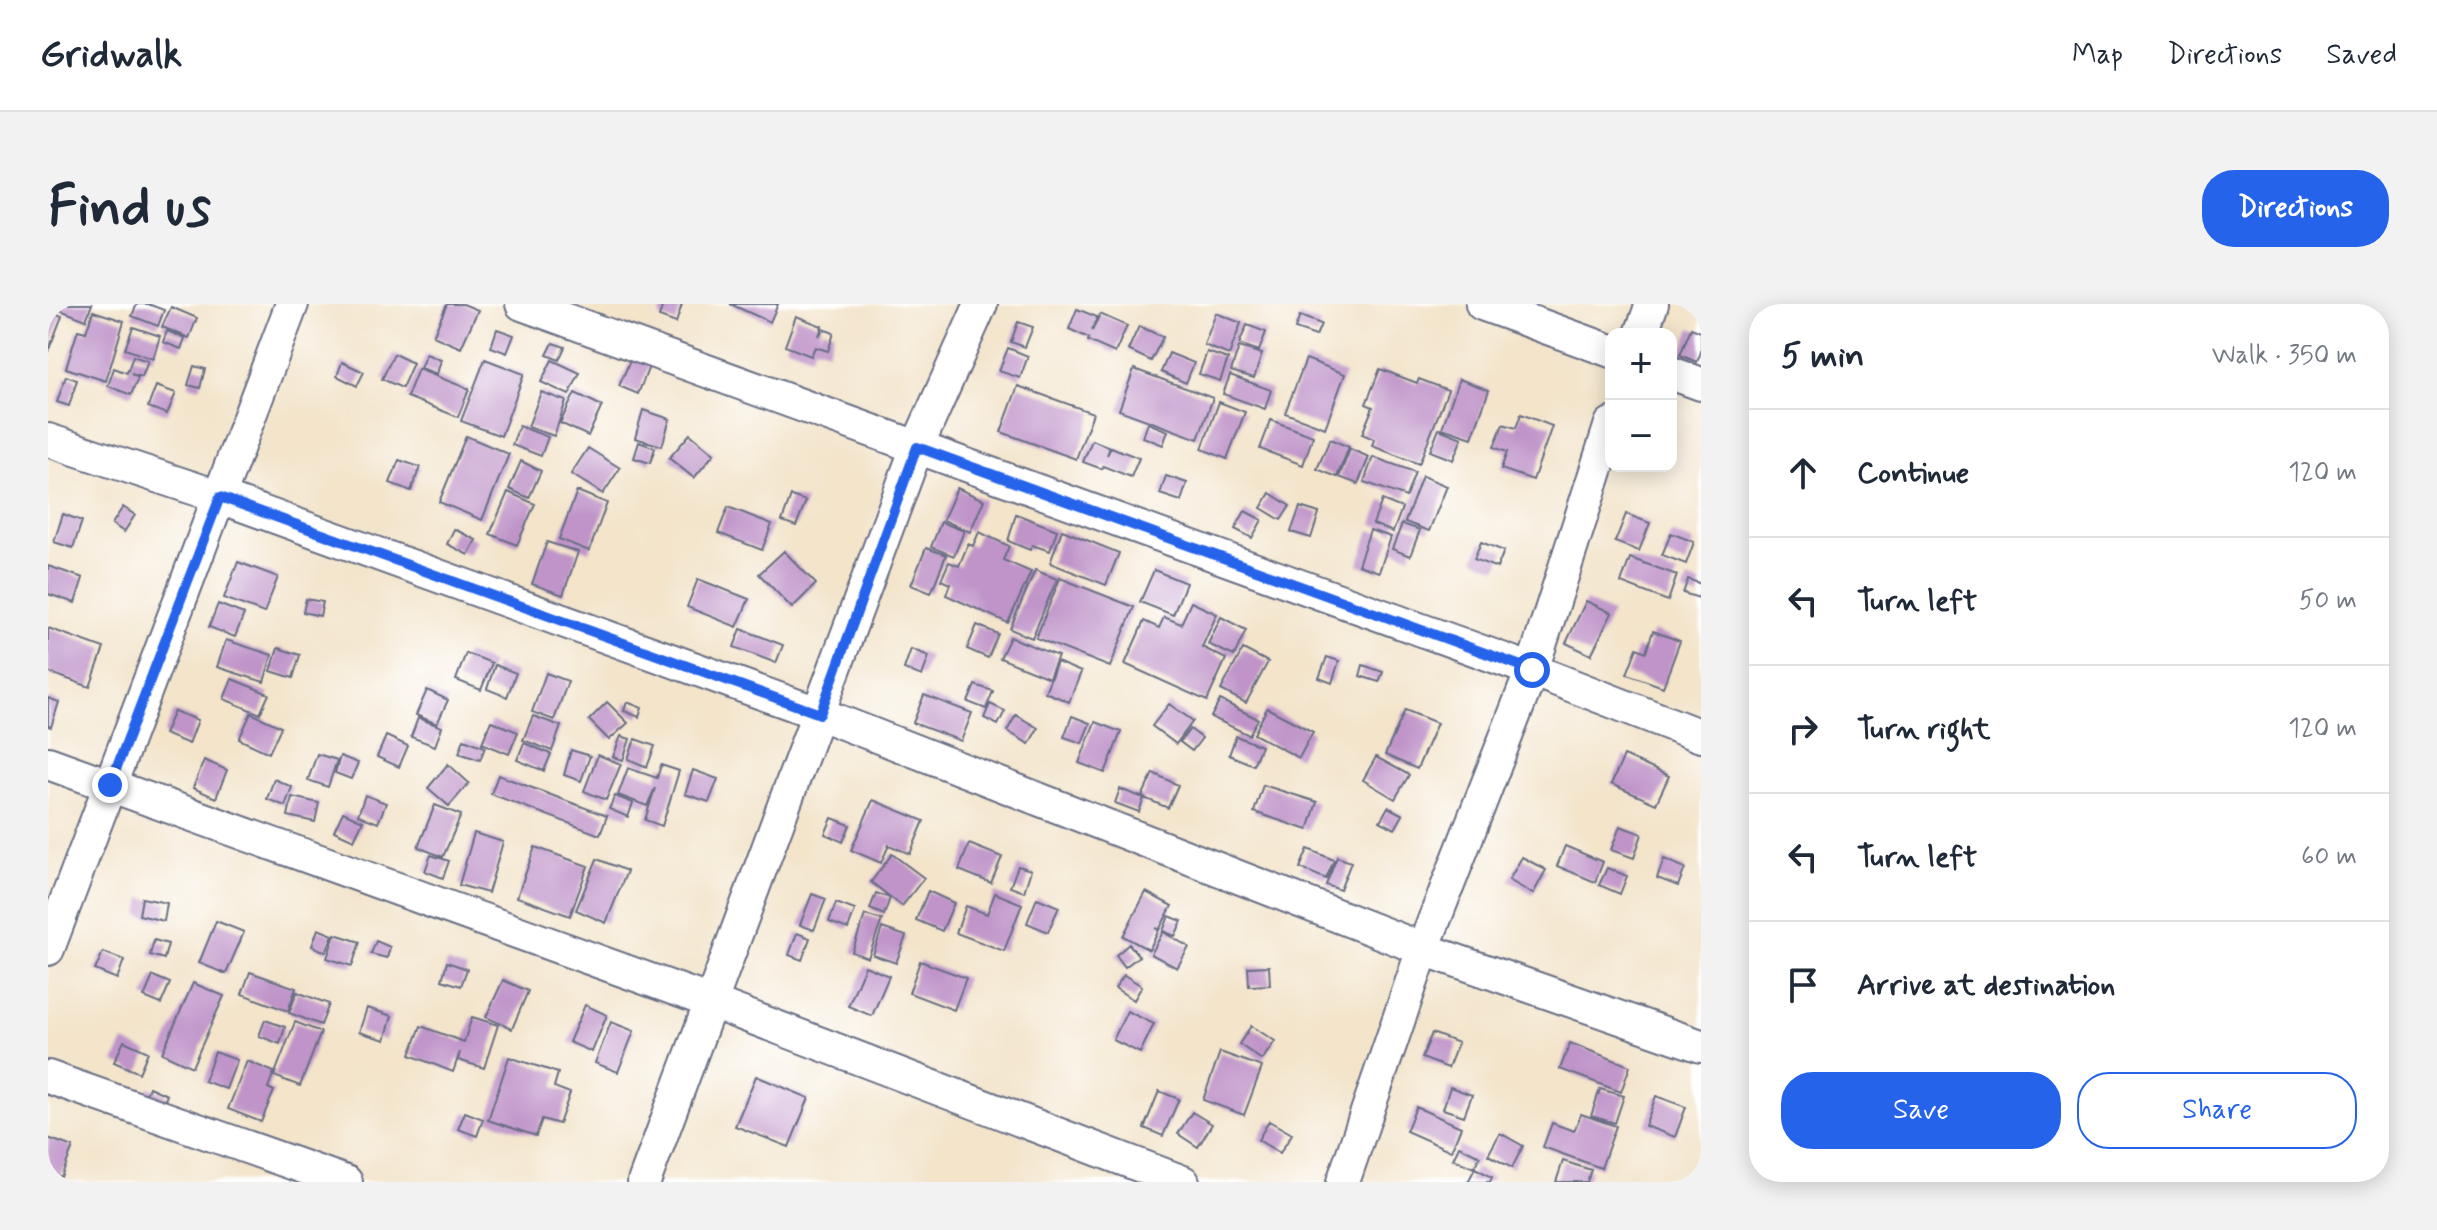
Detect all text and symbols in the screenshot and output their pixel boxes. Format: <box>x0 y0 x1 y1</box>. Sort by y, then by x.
text: Gridwalk <box>40 31 182 80</box>
text: Map <box>2072 37 2123 74</box>
text: Directions <box>2167 37 2282 74</box>
text: Saved <box>2326 37 2397 74</box>
button: Directions <box>2202 170 2389 247</box>
text: Find us <box>48 172 211 245</box>
map controls <box>1605 328 1677 472</box>
button: + <box>1605 328 1677 400</box>
text: 5 min <box>1781 334 1864 379</box>
text: Walk · 350 m <box>2212 339 2357 373</box>
button: − <box>1605 400 1677 472</box>
icon: ahead <box>1781 451 1825 495</box>
text: Continue <box>1857 454 1969 493</box>
text: 120 m <box>2288 456 2357 490</box>
icon: left <box>1781 579 1825 623</box>
text: Turn left <box>1857 582 1977 621</box>
text: 50 m <box>2299 584 2357 618</box>
route start <box>1514 652 1550 688</box>
icon: right <box>1781 707 1825 751</box>
text: Turn right <box>1857 710 1990 749</box>
text: 120 m <box>2288 712 2357 746</box>
route end <box>92 767 128 803</box>
icon: left <box>1781 835 1825 879</box>
text: Turn left <box>1857 838 1977 877</box>
text: 60 m <box>2301 840 2357 874</box>
icon: arrive <box>1781 963 1825 1007</box>
text: Arrive at destination <box>1857 966 2115 1005</box>
button: Save <box>1781 1072 2061 1149</box>
button: Share <box>2077 1072 2357 1149</box>

